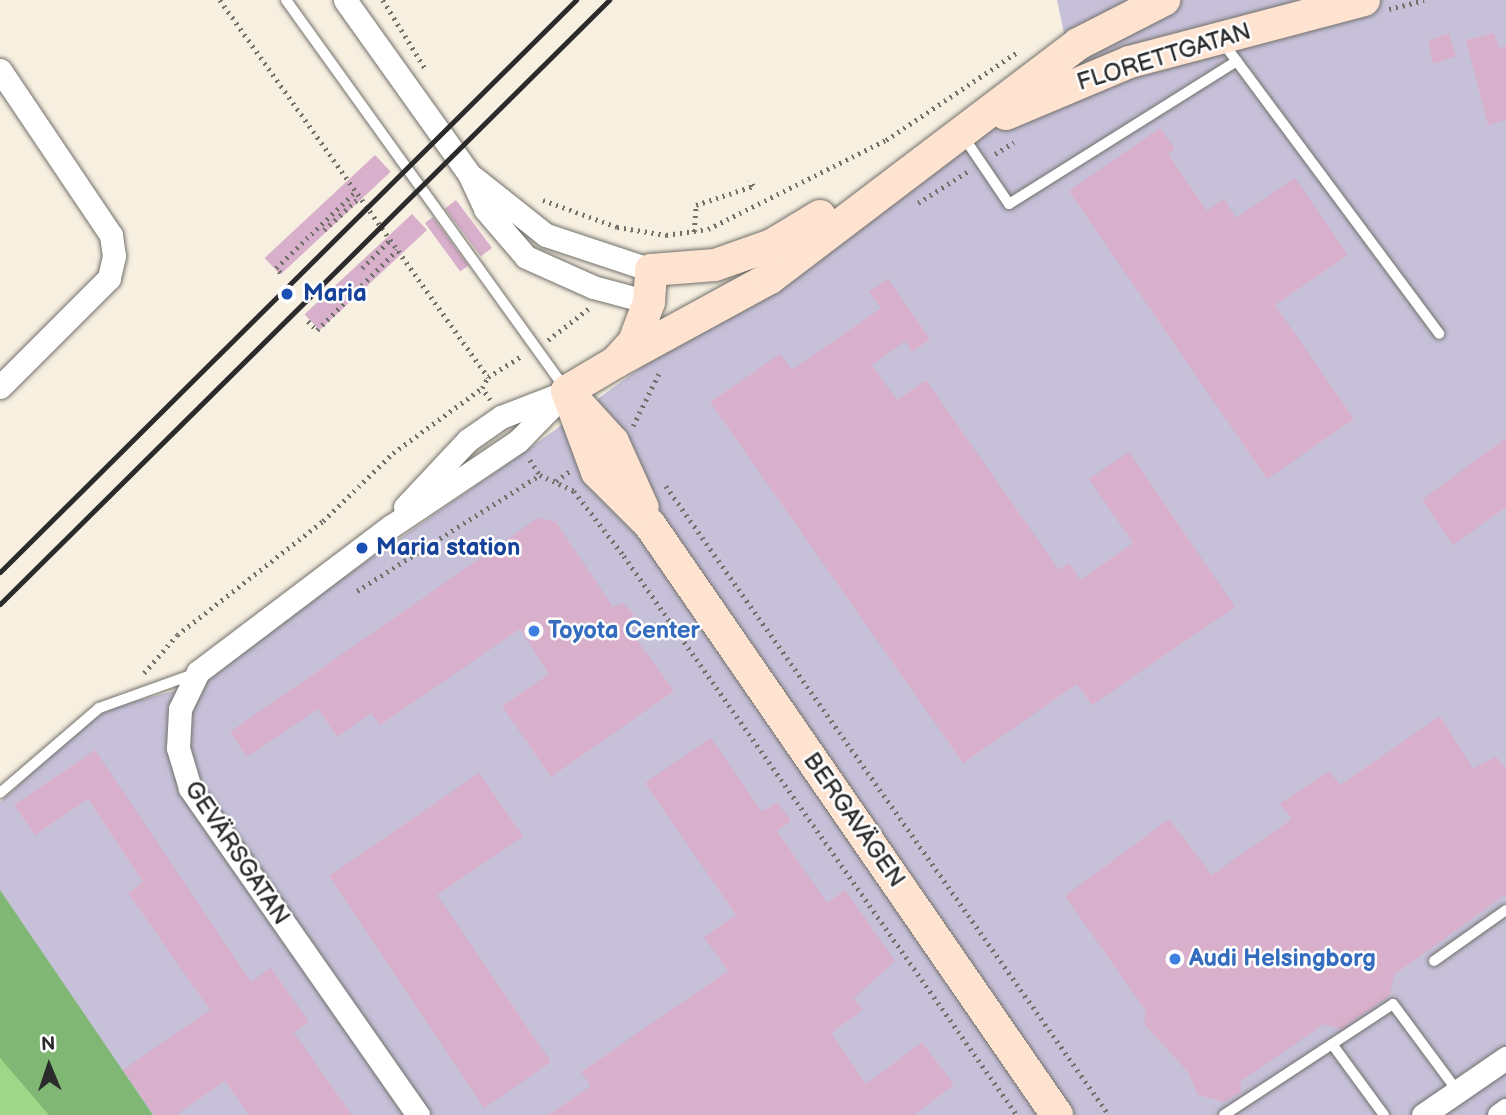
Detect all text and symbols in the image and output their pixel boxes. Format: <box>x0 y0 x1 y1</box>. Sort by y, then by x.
street label: FLORETTGATAN <box>1074 17 1254 97</box>
place label: Maria <box>303 280 367 308</box>
marker: Maria <box>277 284 297 304</box>
place label: Maria station <box>376 534 520 562</box>
marker: Maria station <box>354 540 370 556</box>
place label: Toyota Center <box>548 617 700 645</box>
marker: Toyota Center <box>526 623 542 639</box>
street label: BERGAVÄGEN <box>797 747 911 893</box>
street label: GEVÄRSGATAN <box>178 776 296 930</box>
place label: Audi Helsingborg <box>1189 945 1376 973</box>
marker: Audi Helsingborg <box>1167 951 1183 967</box>
north arrow <box>14 1031 84 1101</box>
text: N <box>41 1033 56 1056</box>

